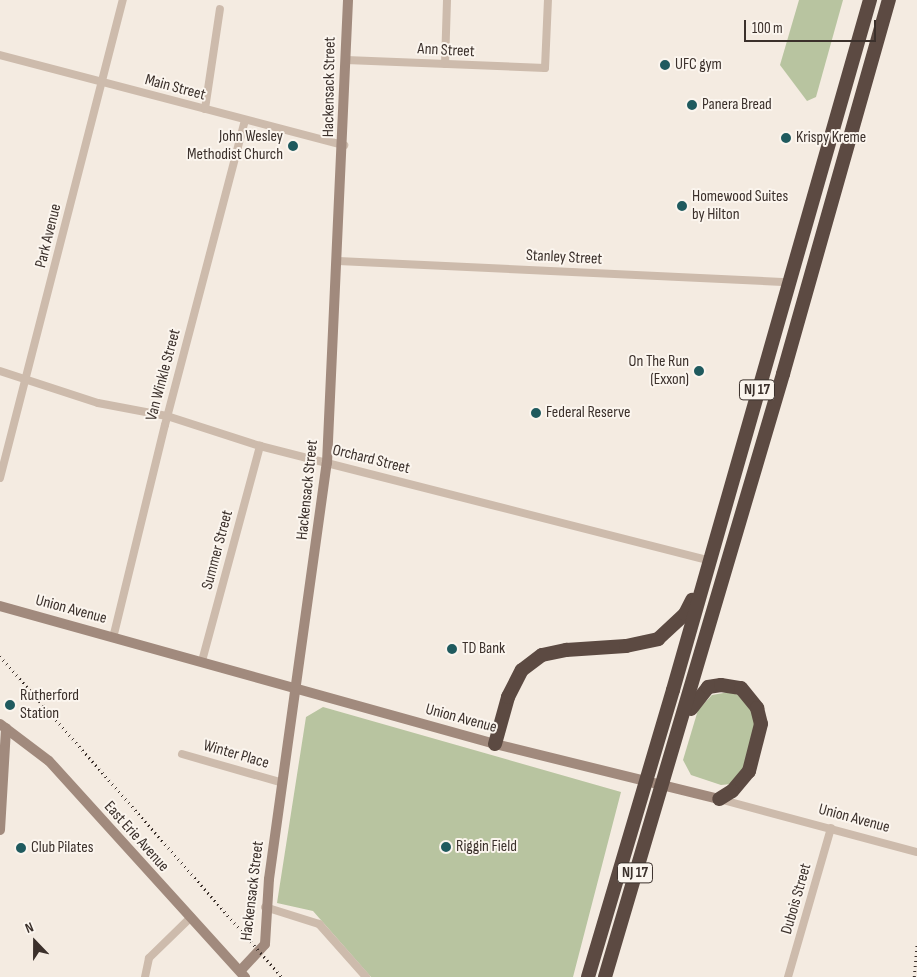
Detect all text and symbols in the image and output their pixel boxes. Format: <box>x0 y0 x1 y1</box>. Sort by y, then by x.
scale bar <box>747 10 880 42</box>
text: 100 m <box>752 19 783 38</box>
street label: Hackensack Street <box>320 37 340 137</box>
street label: Ann Street <box>417 40 475 62</box>
place label: UFC gym <box>675 55 722 75</box>
marker: UFC gym <box>659 59 671 71</box>
street label: Main Street <box>143 71 207 105</box>
place label: Panera Bread <box>702 95 772 115</box>
marker: Panera Bread <box>686 99 698 111</box>
place label: John Wesley Methodist Church <box>187 127 283 165</box>
place label: Krispy Kreme <box>796 128 866 148</box>
marker: Krispy Kreme <box>780 132 792 144</box>
marker: John Wesley Methodist Church <box>287 140 299 152</box>
place label: Homewood Suites by Hilton <box>692 187 788 225</box>
marker: Homewood Suites by Hilton <box>676 200 688 212</box>
street label: Park Avenue <box>32 202 66 270</box>
street label: Stanley Street <box>525 246 603 270</box>
street label: Van Winkle Street <box>143 327 185 423</box>
place label: On The Run (Exxon) <box>629 352 689 390</box>
marker: On The Run (Exxon) <box>693 365 705 377</box>
road number: NJ 17 <box>738 378 776 402</box>
place label: Federal Reserve <box>546 403 630 423</box>
marker: Federal Reserve <box>530 407 542 419</box>
street label: Hackensack Street <box>293 439 323 541</box>
street label: Orchard Street <box>330 441 412 479</box>
street label: Summer Street <box>198 508 238 592</box>
street label: Union Avenue <box>33 591 109 629</box>
place label: TD Bank <box>462 639 505 659</box>
marker: TD Bank <box>446 643 458 655</box>
place label: Rutherford Station <box>20 686 79 724</box>
marker: Rutherford Station <box>4 699 16 711</box>
street label: Union Avenue <box>423 700 499 738</box>
street label: Winter Place <box>201 736 271 774</box>
street label: East Erie Avenue <box>99 798 173 876</box>
street label: Union Avenue <box>816 800 892 838</box>
place label: Riggin Field <box>456 837 517 857</box>
place label: Club Pilates <box>31 838 93 858</box>
street label: Hackensack Street <box>237 840 269 942</box>
marker: Riggin Field <box>440 841 452 853</box>
marker: Club Pilates <box>15 842 27 854</box>
road number: NJ 17 <box>616 860 654 886</box>
street label: Dubois Street <box>778 861 816 937</box>
north arrow <box>10 917 60 967</box>
text: N <box>23 918 36 937</box>

